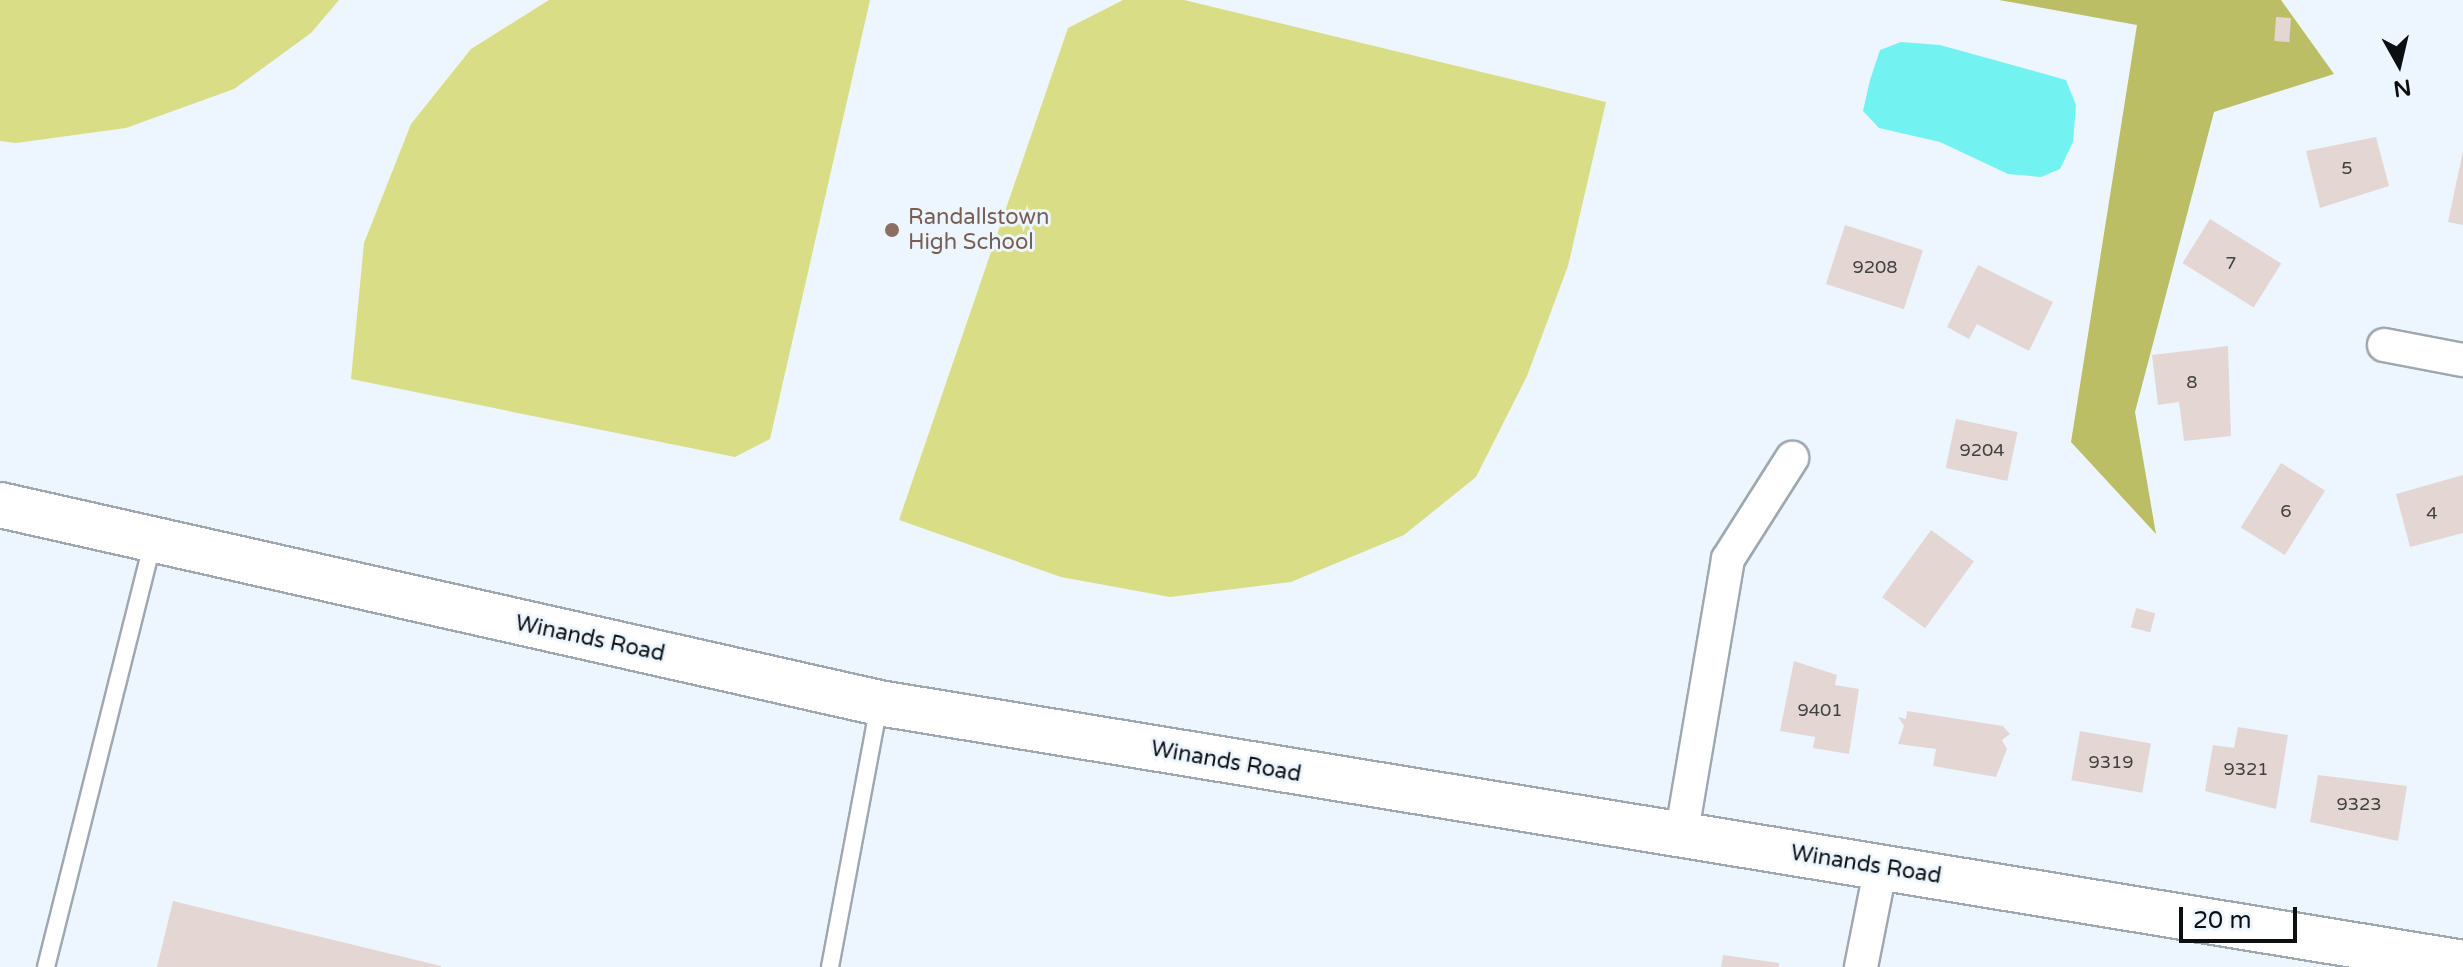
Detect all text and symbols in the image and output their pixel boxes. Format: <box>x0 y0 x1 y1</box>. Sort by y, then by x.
north arrow <box>2359 24 2439 104</box>
text: N <box>2392 74 2413 102</box>
house number: 5 <box>2341 157 2353 179</box>
place label: Randallstown High School <box>908 204 1049 256</box>
marker: Randallstown High School <box>883 221 901 239</box>
house number: 7 <box>2225 252 2237 274</box>
house number: 9208 <box>1852 256 1898 278</box>
house number: 8 <box>2186 371 2198 393</box>
house number: 9204 <box>1959 439 2005 461</box>
house number: 6 <box>2280 500 2292 522</box>
house number: 4 <box>2426 502 2438 524</box>
street label: Winands Road <box>513 610 667 668</box>
house number: 9401 <box>1797 699 1843 721</box>
street label: Winands Road <box>1149 736 1303 788</box>
house number: 9319 <box>2088 751 2134 773</box>
house number: 9321 <box>2223 758 2269 780</box>
house number: 9323 <box>2336 793 2382 815</box>
street label: Winands Road <box>1789 840 1943 890</box>
scale bar <box>2183 891 2301 941</box>
text: 20 m <box>2193 906 2251 935</box>

